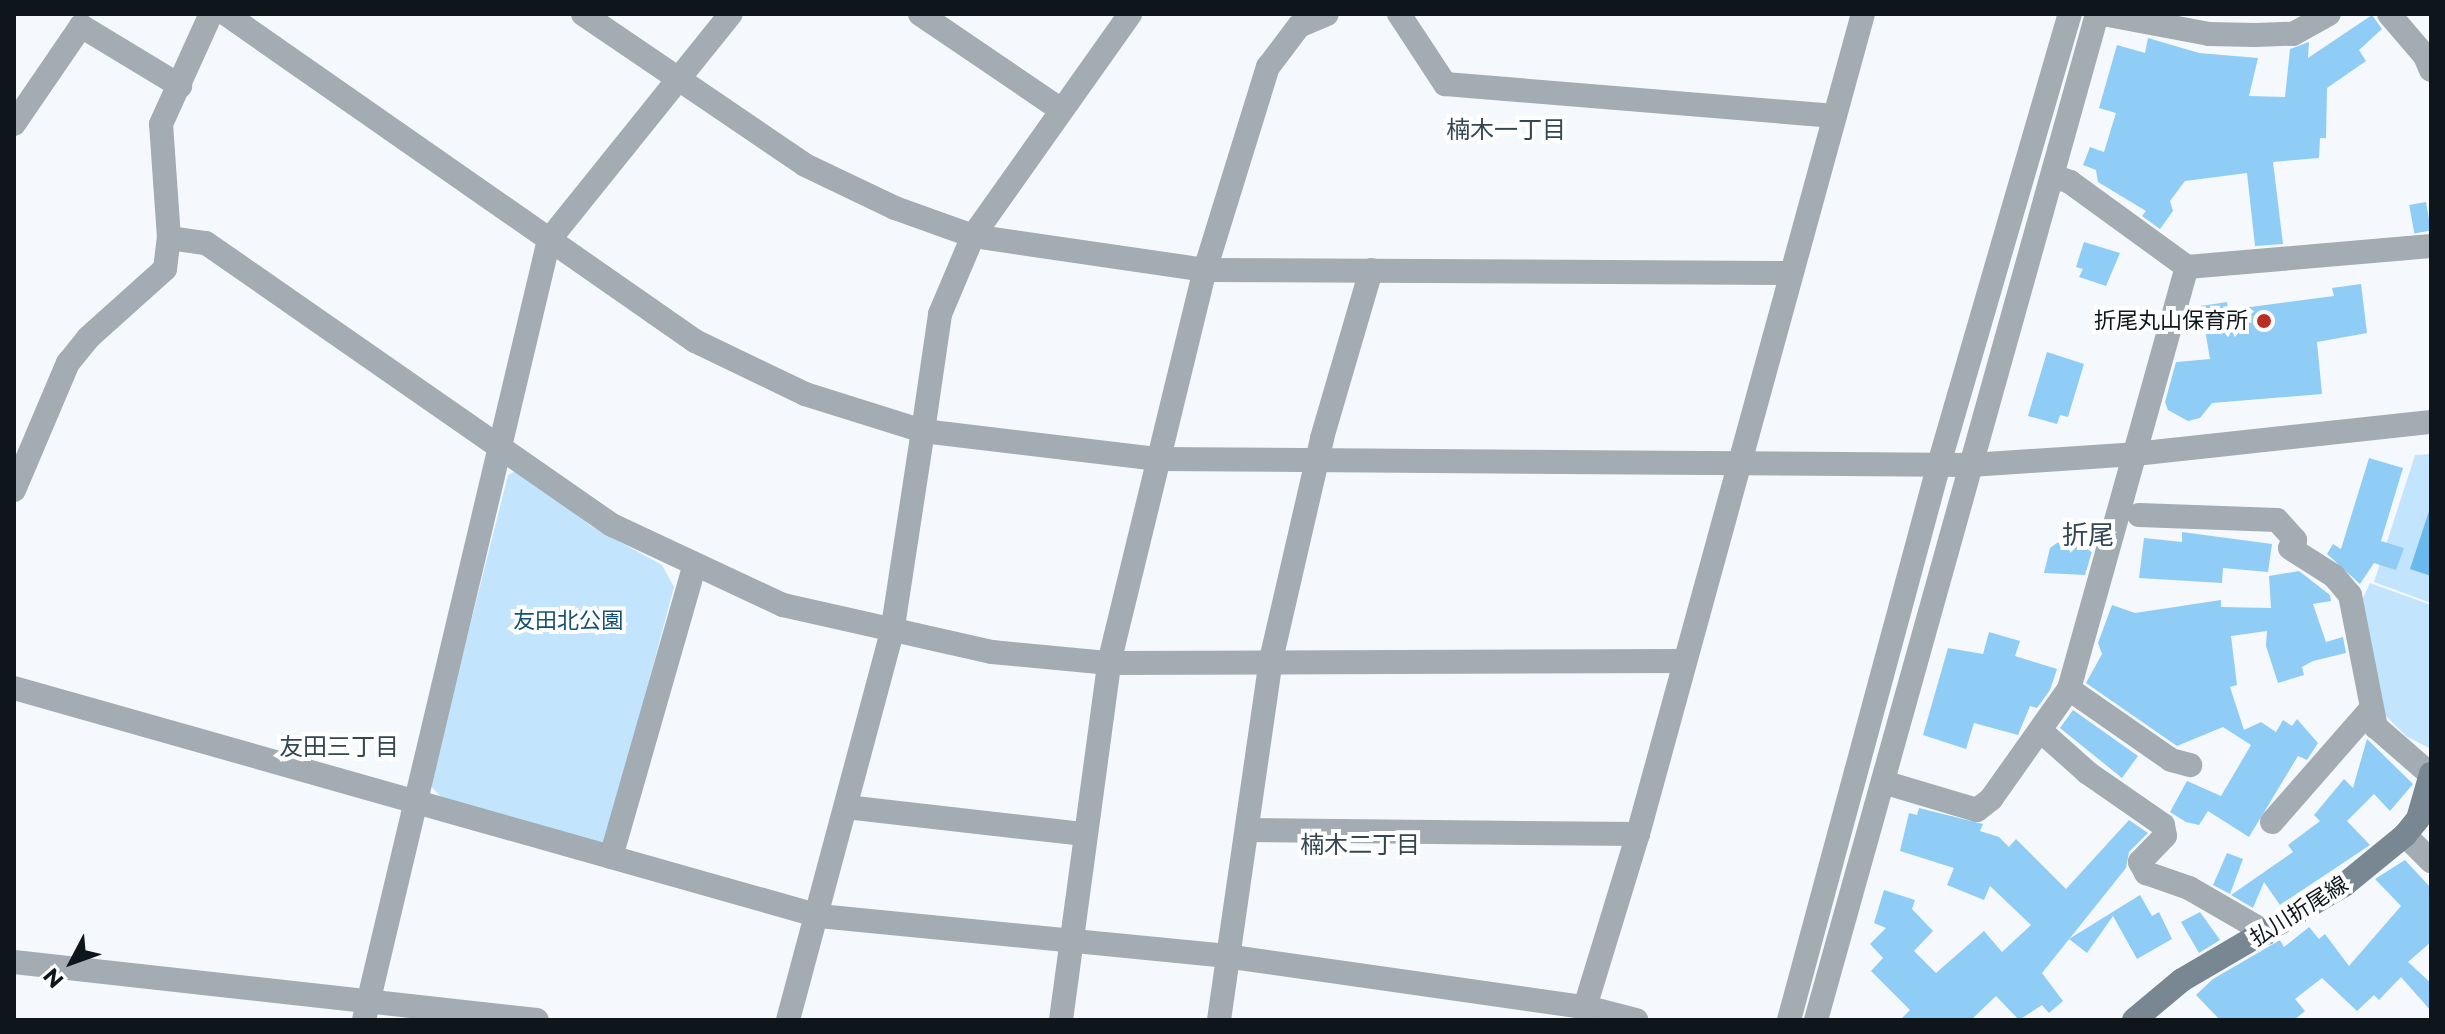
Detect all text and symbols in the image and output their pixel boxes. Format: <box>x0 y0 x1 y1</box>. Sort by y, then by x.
district label: 楠木一丁目 <box>1446 116 1566 144</box>
place label: 折尾丸山保育所 <box>2094 308 2248 334</box>
marker: 折尾丸山保育所 <box>2255 312 2273 330</box>
district label: 折尾 <box>2062 520 2114 552</box>
park label: 友田北公園 <box>513 608 623 634</box>
district label: 友田三丁目 <box>279 733 399 761</box>
district label: 楠木二丁目 <box>1300 831 1420 859</box>
street label: 払川折尾線 <box>2245 871 2353 951</box>
north arrow <box>32 922 112 1002</box>
text: N <box>37 963 70 994</box>

